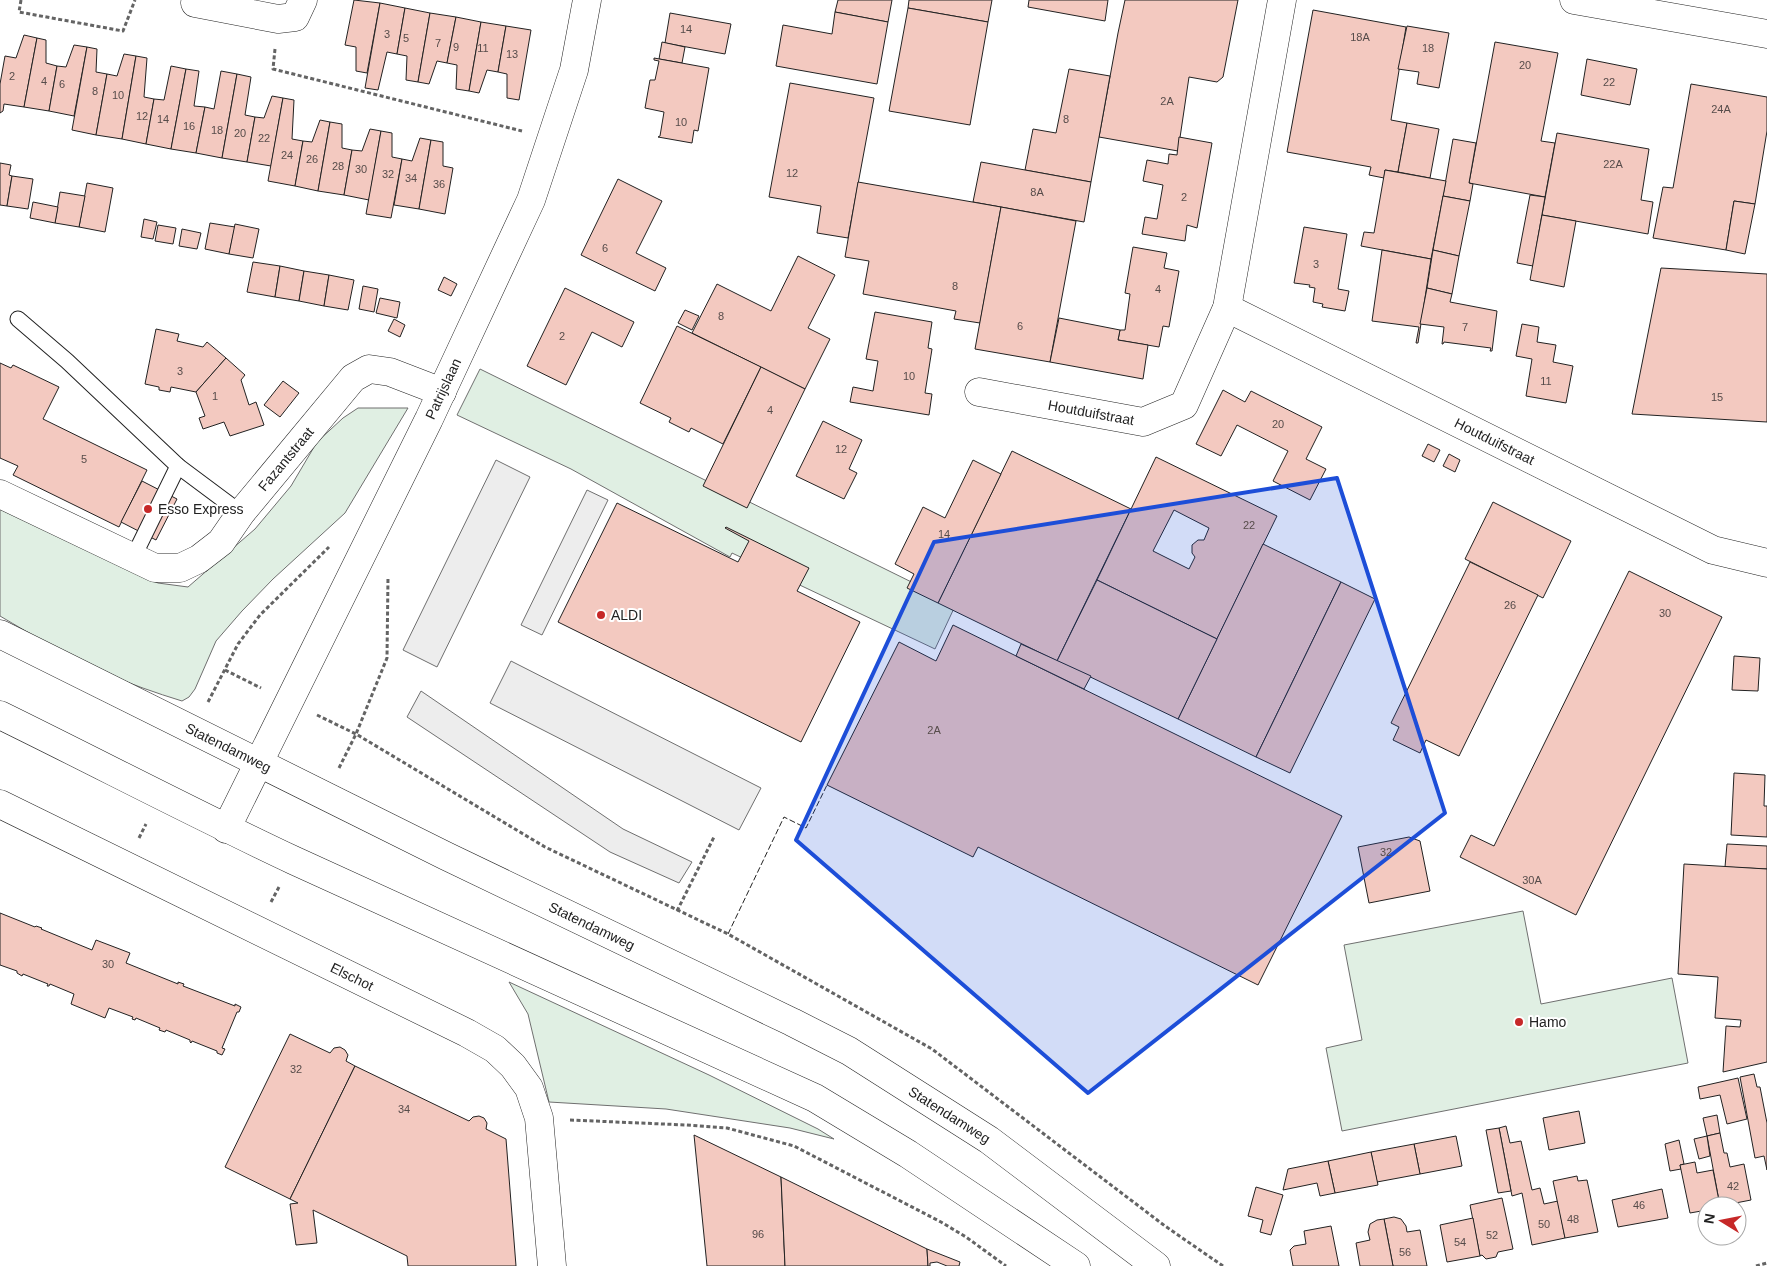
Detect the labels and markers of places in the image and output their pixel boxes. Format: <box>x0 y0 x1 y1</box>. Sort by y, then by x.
place label: Esso Express <box>158 501 244 517</box>
marker: Esso Express <box>142 503 154 515</box>
place label: ALDI <box>611 607 642 623</box>
marker: ALDI <box>595 609 607 621</box>
place label: Hamo <box>1529 1014 1567 1030</box>
marker: Hamo <box>1513 1016 1525 1028</box>

